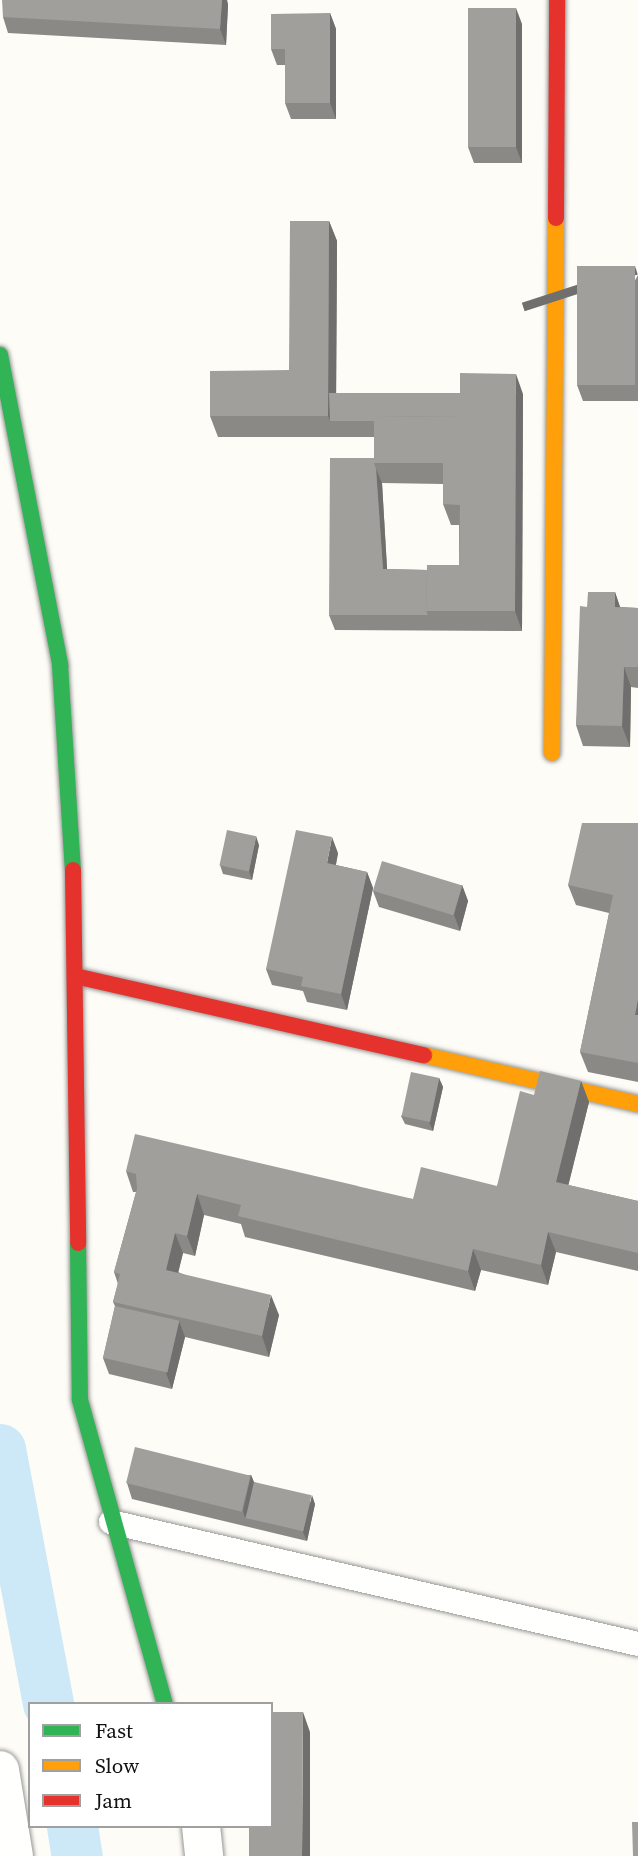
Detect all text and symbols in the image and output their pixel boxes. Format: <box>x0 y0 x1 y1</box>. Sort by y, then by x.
legend <box>28 1702 273 1828</box>
text: Fast <box>95 1716 133 1745</box>
text: Slow <box>95 1751 139 1780</box>
text: Jam <box>95 1786 132 1815</box>

